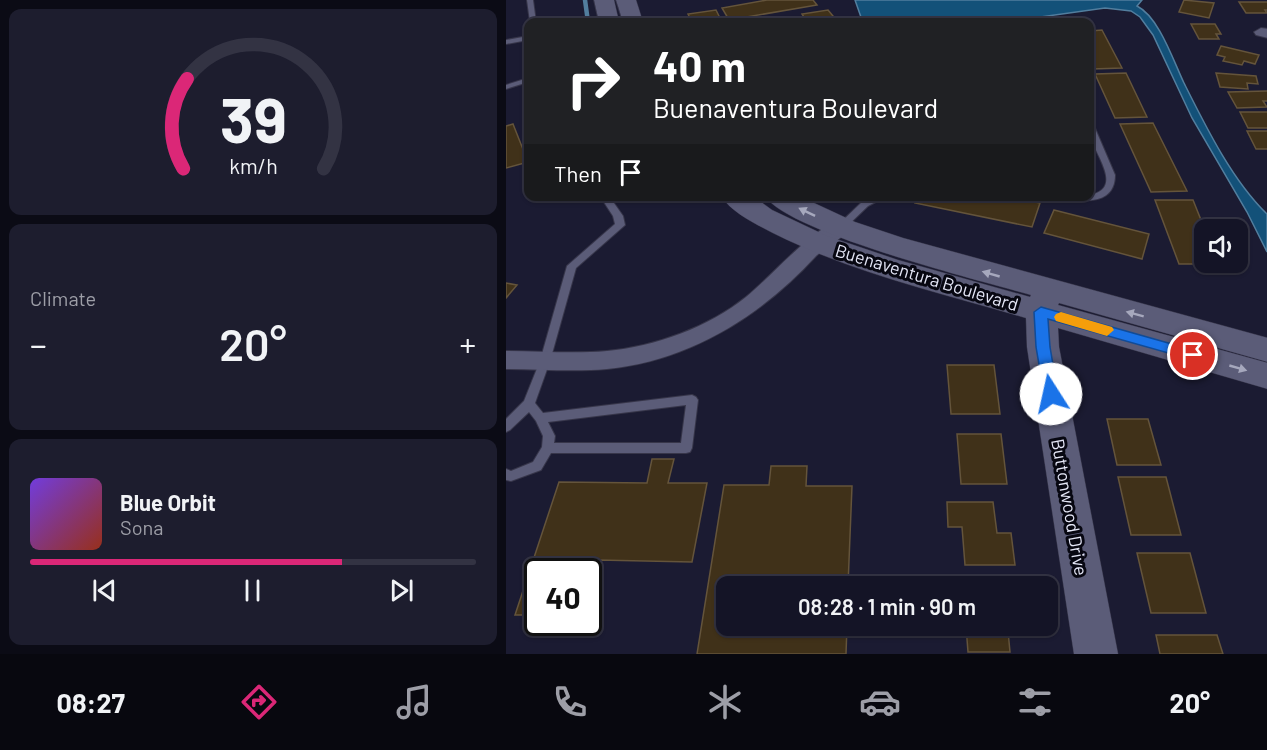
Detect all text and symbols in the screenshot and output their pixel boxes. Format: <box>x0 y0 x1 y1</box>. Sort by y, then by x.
text: 40 m <box>653 40 746 90</box>
icon: right <box>554 42 632 120</box>
text: 39 <box>220 81 286 155</box>
text: Buenaventura Boulevard <box>653 91 938 123</box>
text: km/h <box>229 153 277 178</box>
icon: arrive <box>614 156 647 189</box>
text: Then <box>554 160 602 186</box>
one-way arrow <box>798 207 815 216</box>
map controls <box>1194 219 1248 273</box>
button: sound <box>1194 219 1248 273</box>
street label: Buenaventura Boulevard <box>833 239 1021 315</box>
one-way arrow <box>982 269 1000 278</box>
text: Climate <box>30 286 96 310</box>
one-way arrow <box>1126 309 1144 318</box>
text: 20° <box>219 316 287 370</box>
text: − <box>30 324 47 364</box>
text: + <box>460 324 476 364</box>
pin <box>1167 329 1218 380</box>
icon: arrive <box>1176 338 1209 371</box>
position arrow <box>1019 362 1083 426</box>
one-way arrow <box>1230 364 1248 373</box>
street label: Buttonwood Drive <box>1047 437 1093 577</box>
text: Blue Orbit <box>120 489 216 515</box>
text: Sona <box>120 515 164 539</box>
speed limit sign: 40 <box>524 558 602 636</box>
icon: previous <box>88 574 121 607</box>
icon: pause <box>236 574 269 607</box>
icon: next <box>385 574 418 607</box>
text: 08:28 · 1 min · 90 m <box>798 593 976 619</box>
icon: directions <box>238 681 280 723</box>
icon: music <box>393 681 435 723</box>
icon: phone <box>549 681 591 723</box>
icon: climate <box>704 681 746 723</box>
icon: car <box>859 681 901 723</box>
icon: filters <box>1014 681 1056 723</box>
text: 08:27 <box>57 686 125 718</box>
text: 20° <box>1170 686 1210 718</box>

